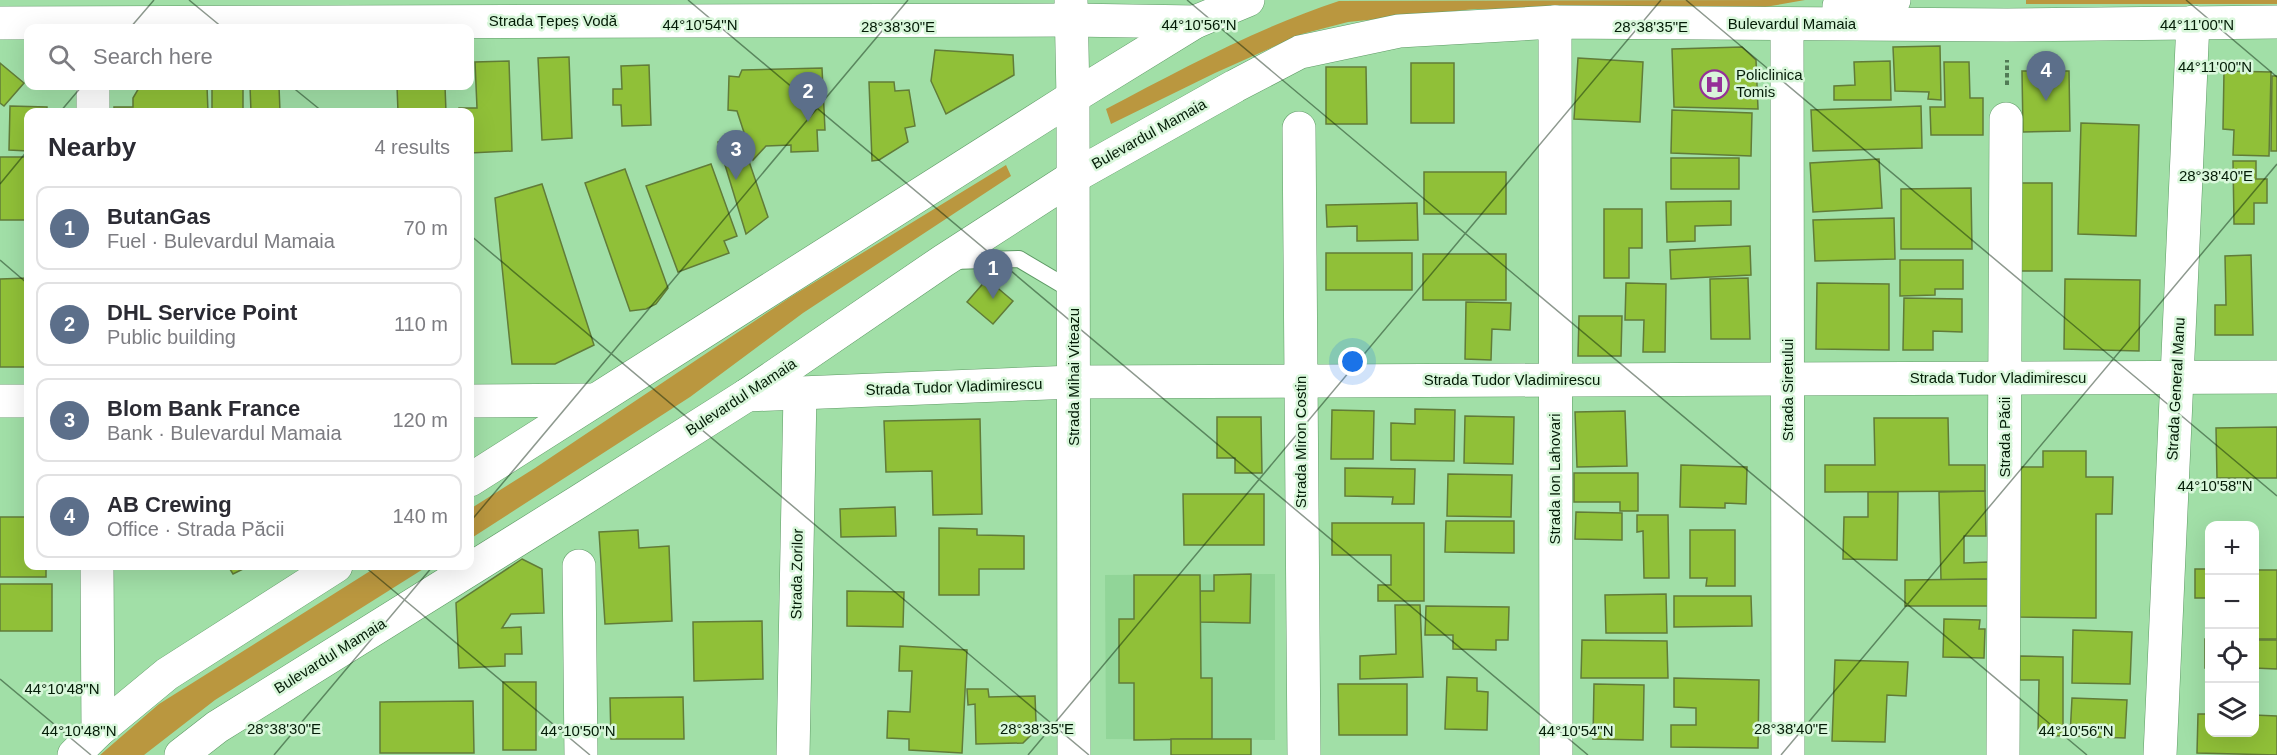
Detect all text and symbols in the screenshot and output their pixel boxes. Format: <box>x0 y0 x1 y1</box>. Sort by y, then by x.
street label: Strada Țepeș Vodă <box>489 12 618 29</box>
street label: Bulevardul Mamaia <box>1728 15 1857 32</box>
text: 44°10'54"N <box>662 16 738 33</box>
text: 44°10'56"N <box>1161 16 1237 33</box>
text: 44°11'00"N <box>2160 16 2234 33</box>
text: 28°38'30"E <box>861 18 935 35</box>
text: 28°38'35"E <box>1614 18 1688 35</box>
search box <box>24 24 474 90</box>
icon: search <box>45 41 78 74</box>
text: Search here <box>93 44 213 69</box>
pin: 4 <box>2026 51 2066 101</box>
text: 44°11'00"N <box>2178 58 2252 75</box>
place label: Policlinica Tomis <box>1736 66 1803 100</box>
hospital icon: Policlinica Tomis <box>1699 68 1731 100</box>
pin: 2 <box>788 72 828 122</box>
street label: Bulevardul Mamaia <box>1088 95 1210 172</box>
pin: 3 <box>716 130 756 180</box>
text: Nearby <box>48 132 136 162</box>
text: 4 results <box>374 136 450 158</box>
text: 28°38'40"E <box>2179 167 2253 184</box>
text: ButanGas <box>107 204 211 229</box>
text: 1 <box>64 217 75 239</box>
text: 70 m <box>404 217 448 239</box>
text: Fuel · Bulevardul Mamaia <box>107 230 335 252</box>
pin: 1 <box>974 250 1012 299</box>
text: DHL Service Point <box>107 300 297 325</box>
street label: Strada Mihai Viteazu <box>1065 308 1082 446</box>
text: 2 <box>64 313 75 335</box>
text: 110 m <box>394 313 448 335</box>
street label: Strada General Manu <box>2163 317 2188 461</box>
text: Public building <box>107 326 236 348</box>
street label: Strada Siretului <box>1779 339 1796 441</box>
your location <box>1338 347 1367 376</box>
street label: Bulevardul Mamaia <box>682 354 800 439</box>
street label: Strada Tudor Vladimirescu <box>1910 369 2086 386</box>
street label: Strada Tudor Vladimirescu <box>1424 371 1600 388</box>
street label: Strada Tudor Vladimirescu <box>865 375 1043 398</box>
street label: Strada Miron Costin <box>1292 376 1309 508</box>
text: Blom Bank France <box>107 396 300 421</box>
street label: Strada Păcii <box>1996 397 2013 477</box>
text: 3 <box>64 409 75 431</box>
text: 120 m <box>392 409 448 431</box>
street label: Strada Ion Lahovari <box>1546 414 1563 544</box>
text: Bank · Bulevardul Mamaia <box>107 422 342 444</box>
text: 44°10'58"N <box>2177 477 2253 494</box>
text: AB Crewing <box>107 492 232 517</box>
text: 4 <box>64 505 75 527</box>
text: 140 m <box>392 505 448 527</box>
text: Office · Strada Păcii <box>107 518 284 540</box>
map controls <box>2205 521 2259 737</box>
button: + <box>2205 521 2259 575</box>
street label: Strada Zorilor <box>787 528 806 620</box>
button: − <box>2205 575 2259 629</box>
street label: Bulevardul Mamaia <box>271 614 389 697</box>
button: locate <box>2205 629 2259 683</box>
text: 44°10'48"N <box>24 680 100 697</box>
button: layers <box>2205 683 2259 737</box>
text: 28°38'30"E <box>247 720 321 737</box>
text: 28°38'35"E <box>1000 720 1074 737</box>
text: 28°38'40"E <box>1754 720 1828 737</box>
text: 44°10'48"N <box>41 722 117 739</box>
text: 44°10'50"N <box>540 722 616 739</box>
text: 44°10'54"N <box>1538 722 1614 739</box>
text: 44°10'56"N <box>2038 722 2114 739</box>

